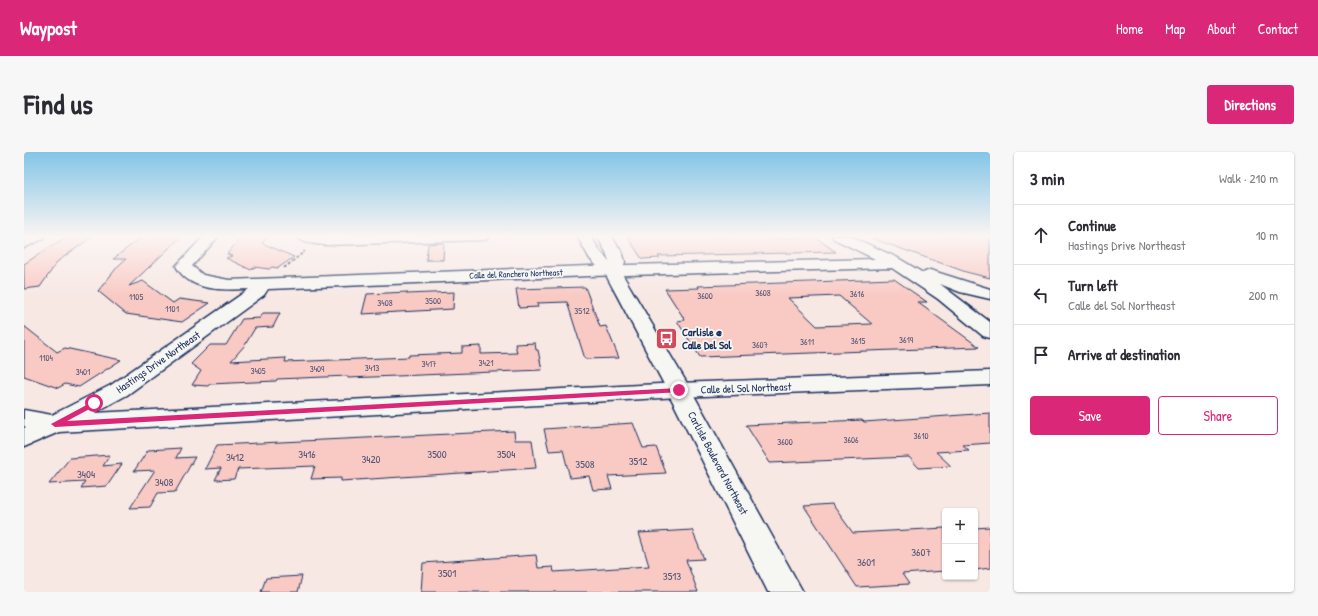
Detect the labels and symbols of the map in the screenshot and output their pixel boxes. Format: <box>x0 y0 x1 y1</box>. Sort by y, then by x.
street label: Calle del Ranchero Northeast <box>469 266 564 282</box>
house number: 3608 <box>755 287 771 299</box>
house number: 3616 <box>850 288 865 300</box>
house number: 3600 <box>697 290 713 302</box>
house number: 1105 <box>129 291 143 303</box>
house number: 3500 <box>425 295 441 307</box>
house number: 3408 <box>377 297 393 309</box>
house number: 1101 <box>165 303 179 315</box>
house number: 3512 <box>574 305 590 317</box>
bus stop icon: Carlisle @ Calle Del Sol <box>654 325 680 351</box>
place label: Carlisle @ Calle Del Sol <box>682 325 733 352</box>
street label: Hastings Drive Northeast <box>113 328 203 396</box>
house number: 3619 <box>899 334 914 346</box>
house number: 3615 <box>851 335 866 347</box>
house number: 3611 <box>800 336 814 348</box>
house number: 3607 <box>752 339 769 351</box>
house number: 1104 <box>39 352 54 364</box>
house number: 3421 <box>479 357 493 369</box>
house number: 3417 <box>421 358 437 370</box>
house number: 3413 <box>365 362 379 374</box>
house number: 3409 <box>310 363 325 375</box>
house number: 3405 <box>250 365 266 377</box>
house number: 3401 <box>76 366 90 378</box>
street label: Calle del Sol Northeast <box>700 379 792 397</box>
route end <box>670 381 688 399</box>
route start <box>85 394 103 412</box>
street label: Carlisle Boulevard Northeast <box>685 409 751 517</box>
house number: 3610 <box>914 430 928 442</box>
house number: 3606 <box>843 434 859 446</box>
house number: 3600 <box>777 436 793 448</box>
house number: 3416 <box>298 447 316 461</box>
house number: 3500 <box>427 447 447 461</box>
house number: 3504 <box>497 447 515 461</box>
house number: 3412 <box>226 450 244 464</box>
house number: 3420 <box>361 452 381 466</box>
house number: 3512 <box>629 454 647 468</box>
house number: 3508 <box>575 457 595 471</box>
house number: 3404 <box>77 467 95 481</box>
house number: 3408 <box>155 475 174 489</box>
house number: 3607 <box>911 545 931 559</box>
house number: 3601 <box>857 555 875 569</box>
house number: 3501 <box>438 566 456 580</box>
house number: 3513 <box>663 569 681 583</box>

